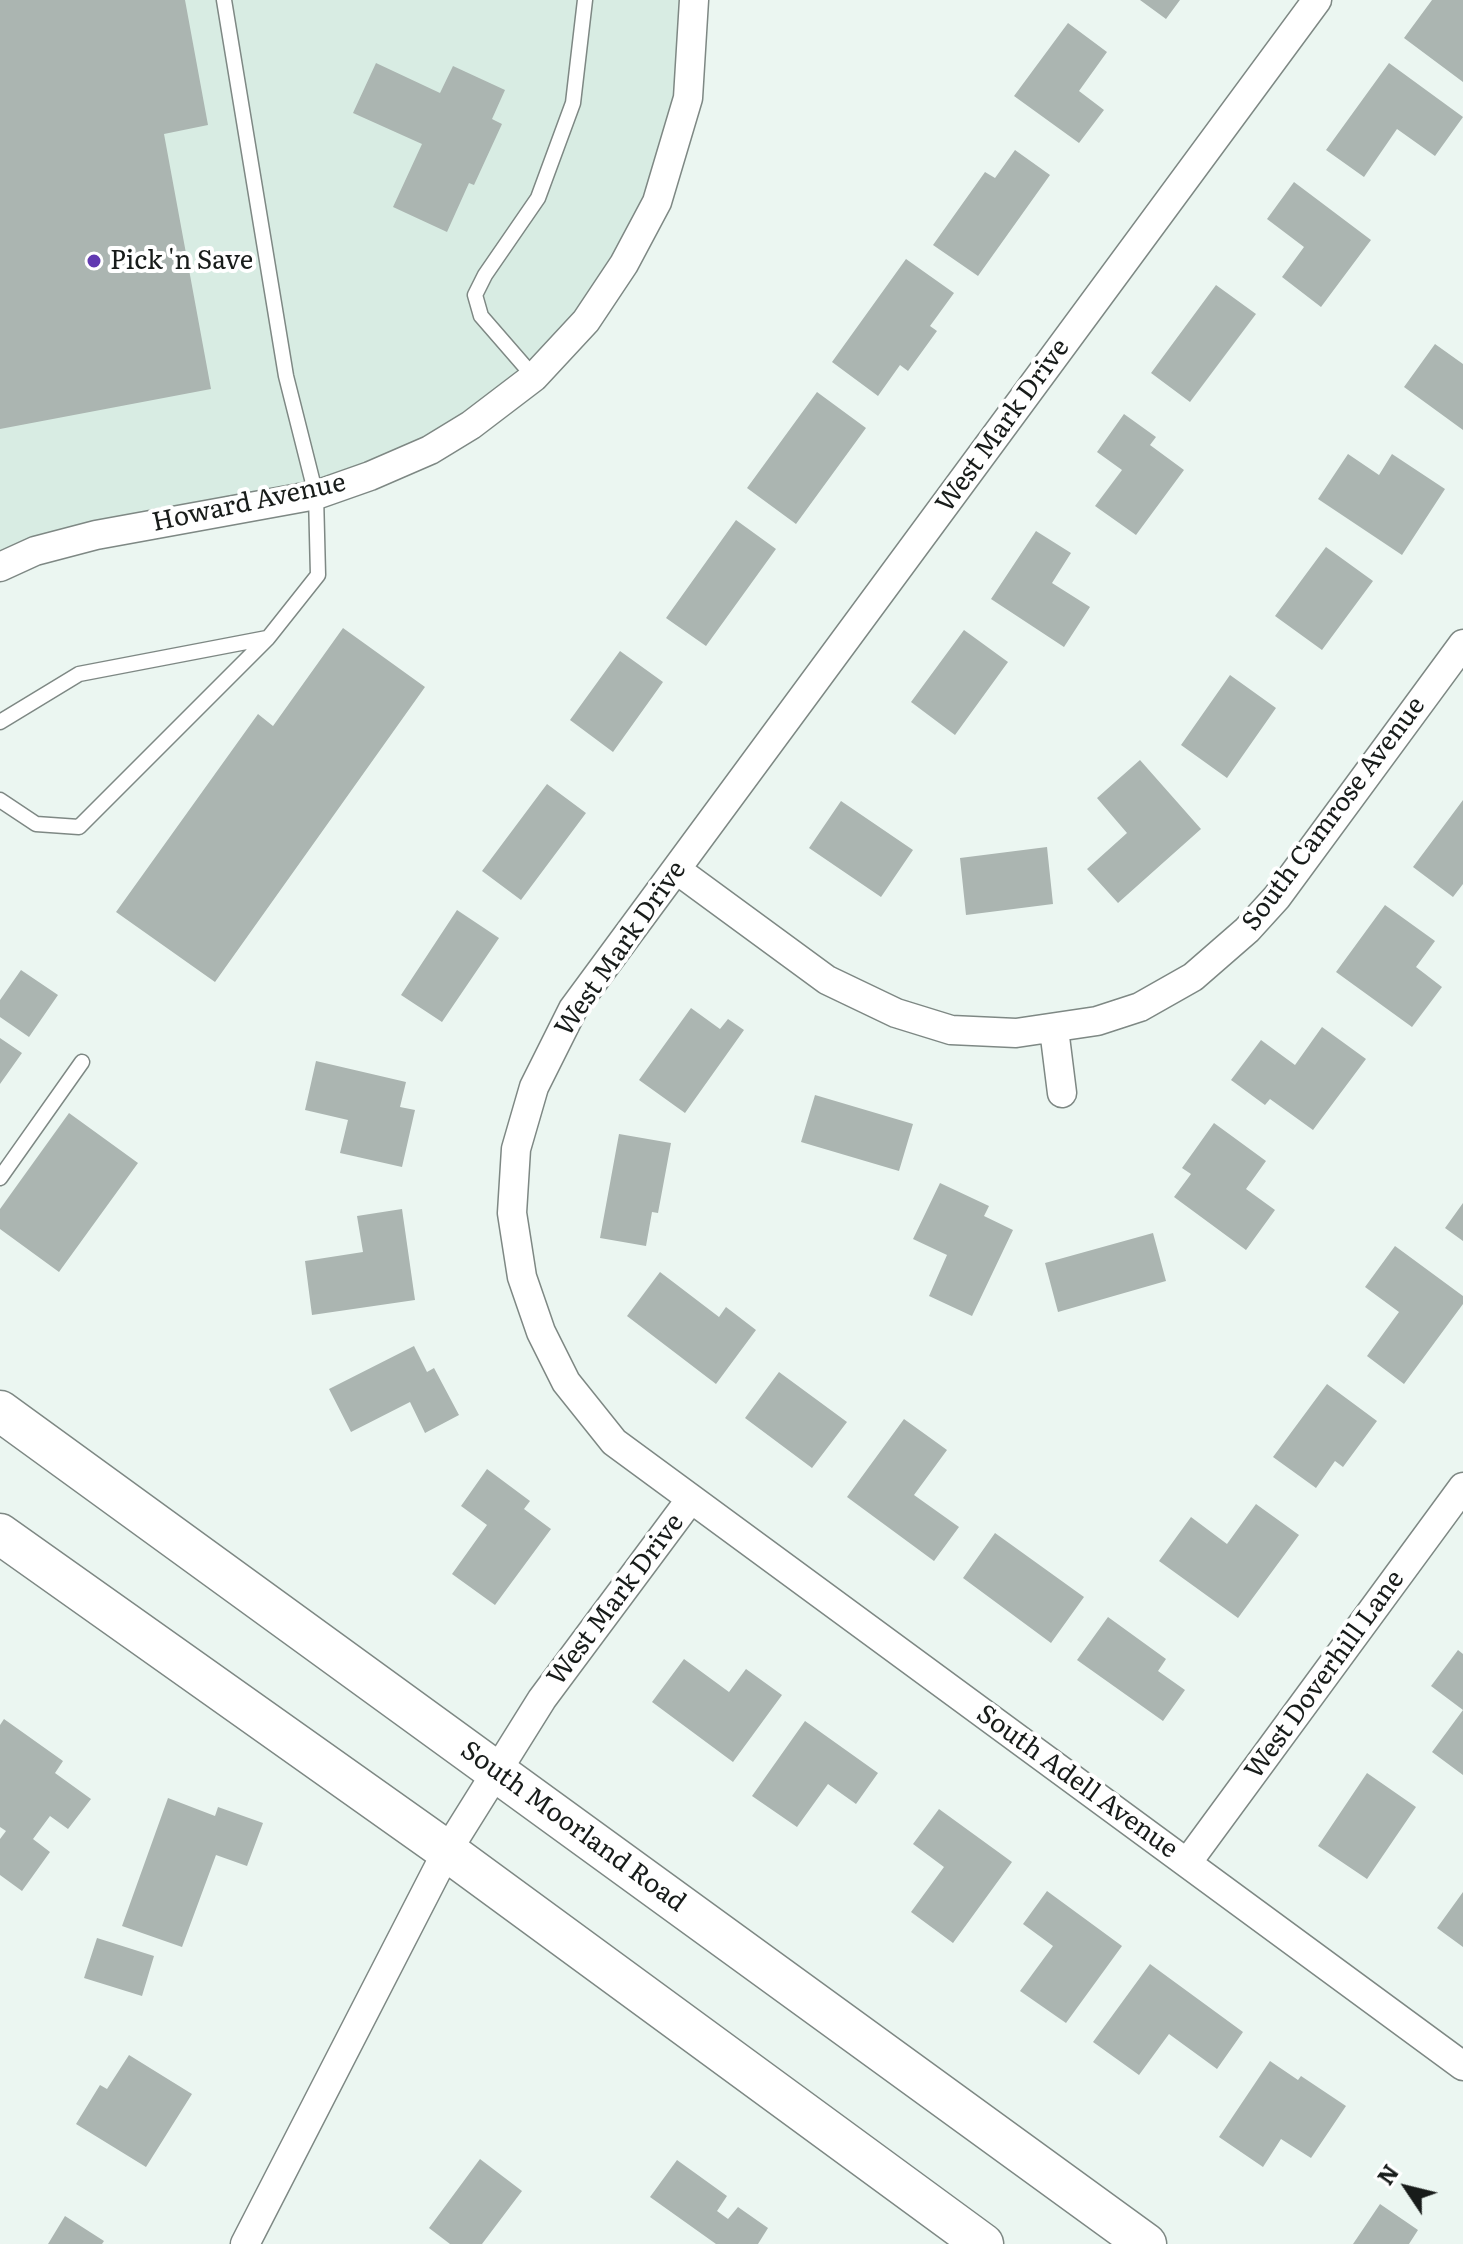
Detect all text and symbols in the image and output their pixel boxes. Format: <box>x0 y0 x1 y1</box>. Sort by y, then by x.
place label: Pick 'n Save <box>110 245 253 277</box>
marker: Pick 'n Save <box>85 252 103 270</box>
street label: West Mark Drive <box>930 333 1076 519</box>
street label: Howard Avenue <box>149 467 349 539</box>
street label: South Camrose Avenue <box>1236 691 1432 937</box>
street label: West Mark Drive <box>549 855 693 1043</box>
street label: West Mark Drive <box>541 1508 691 1692</box>
street label: West Doverhill Lane <box>1239 1565 1411 1785</box>
street label: South Adell Avenue <box>970 1699 1184 1865</box>
street label: South Moorland Road <box>454 1735 692 1919</box>
north arrow <box>1367 2148 1447 2228</box>
text: N <box>1368 2157 1406 2191</box>

